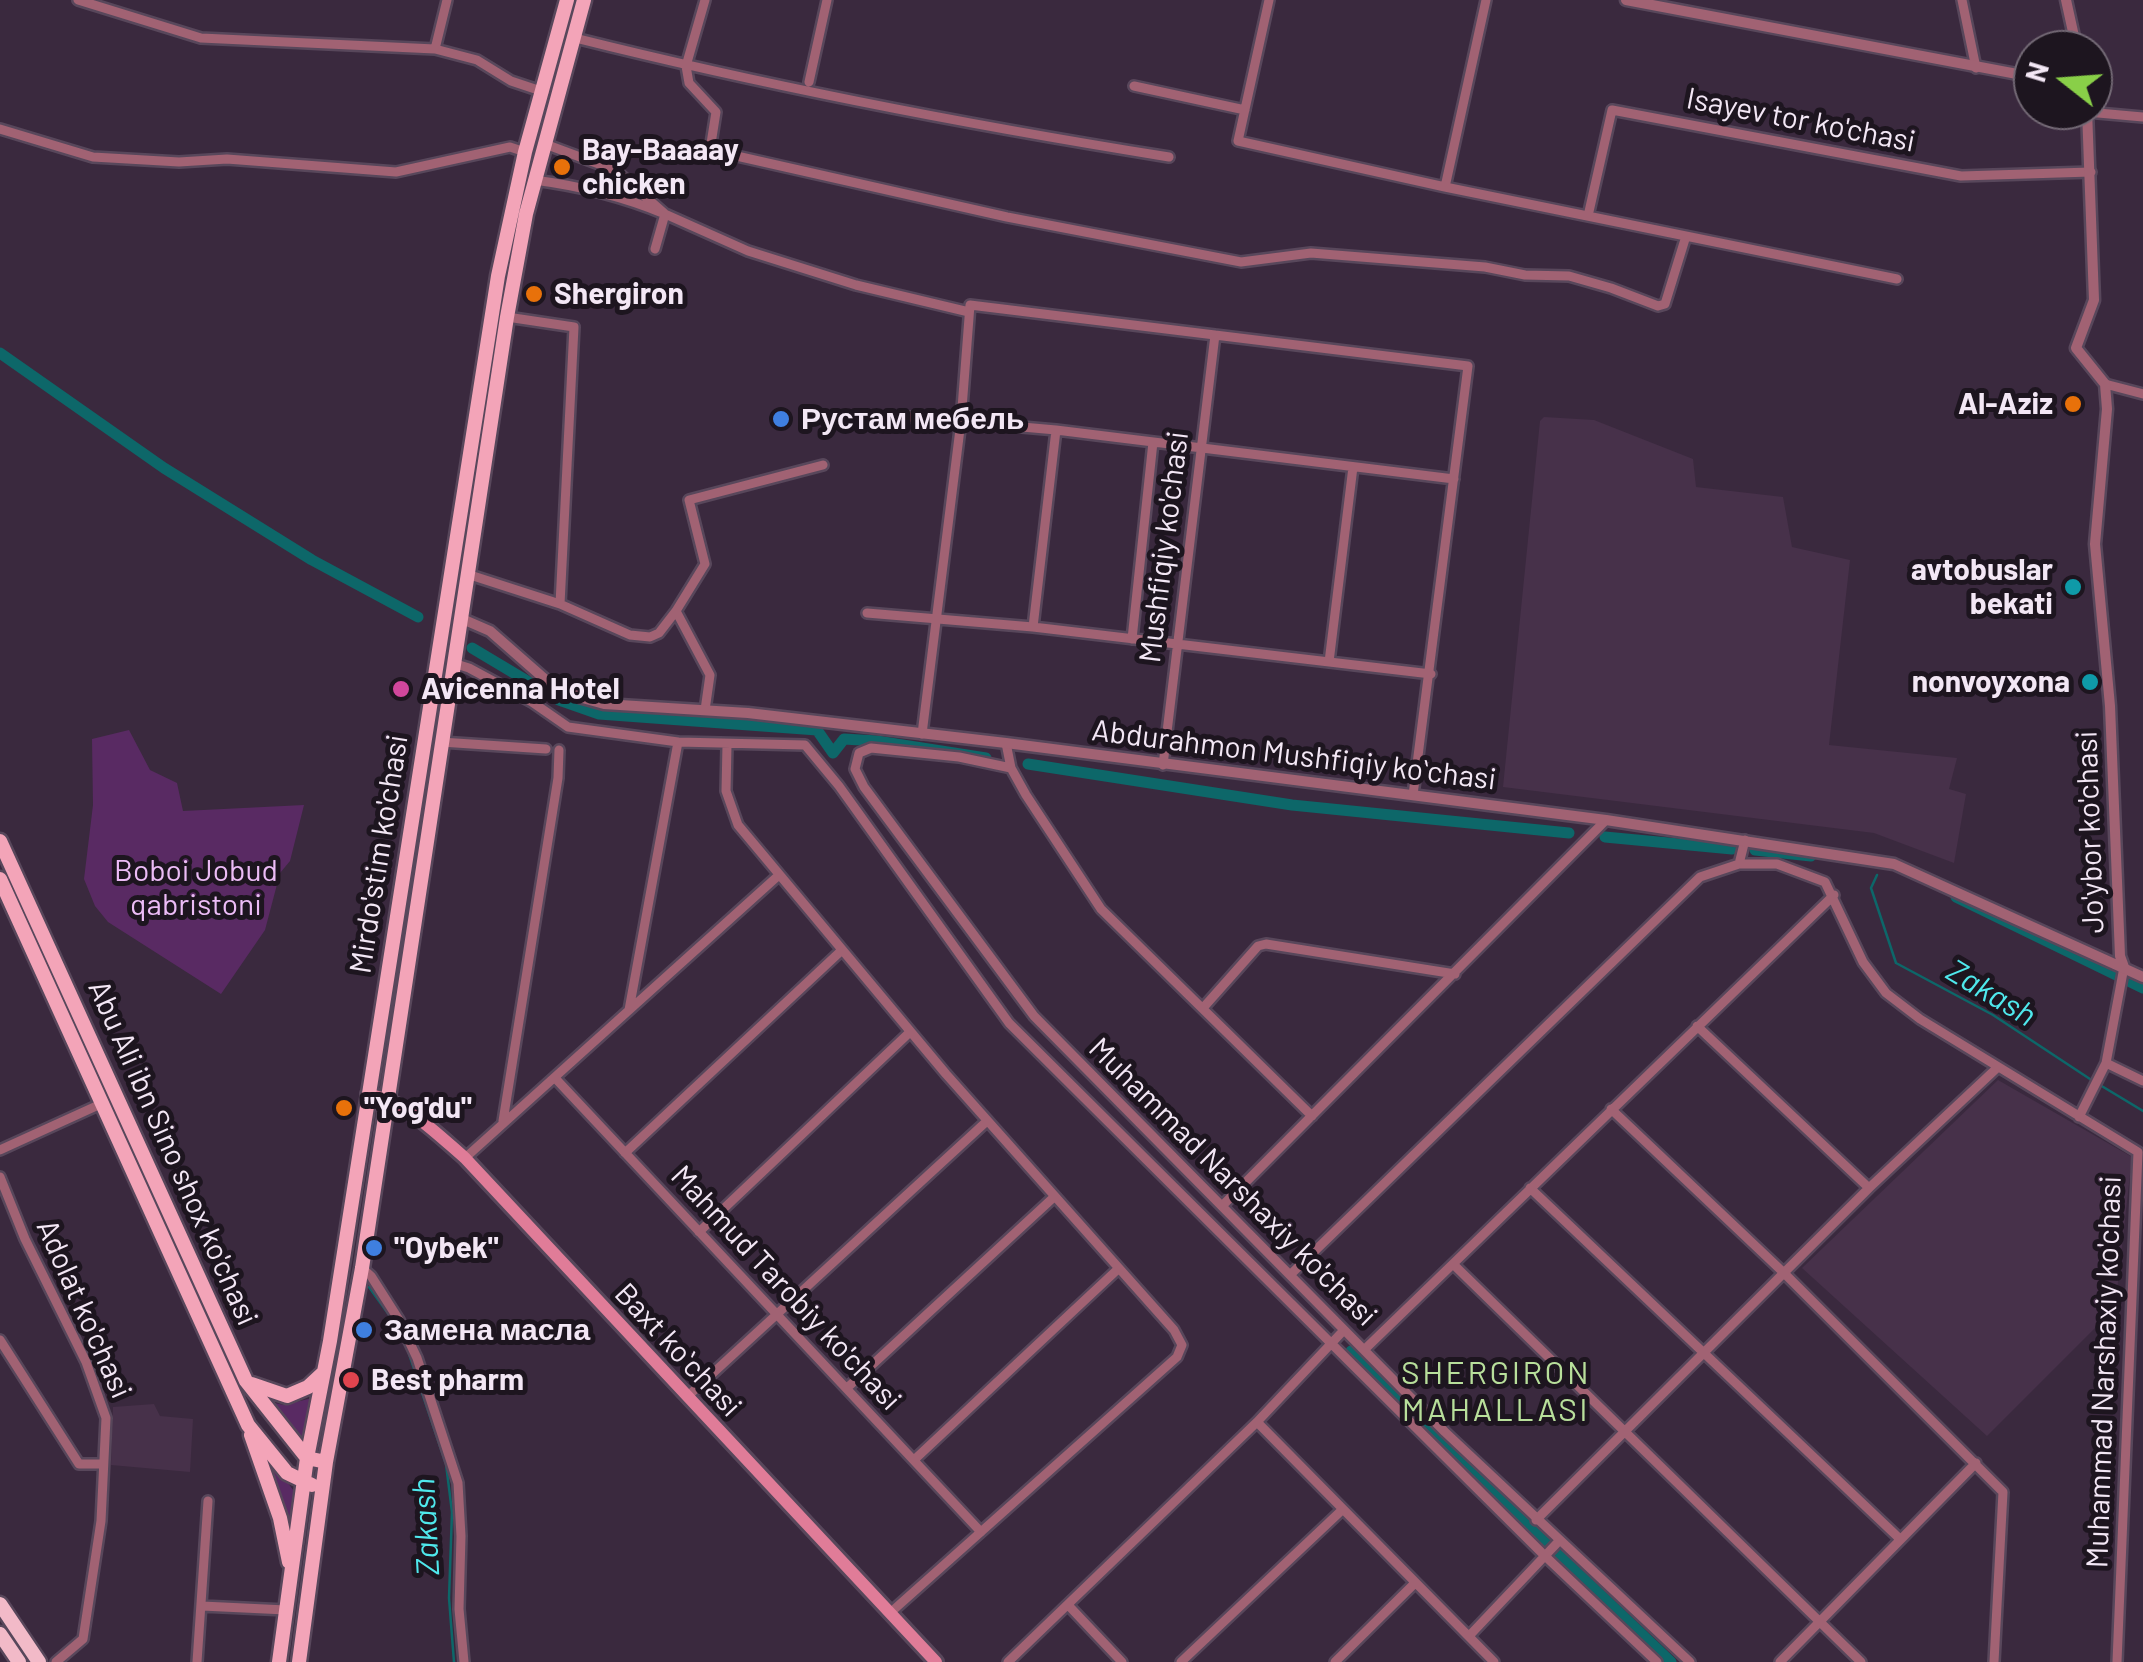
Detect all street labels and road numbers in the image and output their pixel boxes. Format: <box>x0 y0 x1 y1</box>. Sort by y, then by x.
street label: Isayev tor ko'chasi <box>1684 80 1918 160</box>
street label: Mushfiqiy ko'chasi <box>1132 429 1196 665</box>
street label: Abdurahmon Mushfiqiy koʻchasi <box>1090 712 1498 798</box>
street label: Jo'ybor ko'chasi <box>2068 730 2112 934</box>
street label: Mirdo'stim ko'chasi <box>342 732 416 976</box>
street label: Abu Ali ibn Sino shox ko'chasi <box>81 975 265 1331</box>
street label: Muhammad Narshaxiy ko'chasi <box>1081 1030 1385 1334</box>
street label: Mahmud Tarobiy ko'chasi <box>663 1158 909 1418</box>
street label: Muhammad Narshaxiy ko'chasi <box>2079 1175 2129 1569</box>
street label: Adolat ko'chasi <box>29 1214 139 1404</box>
street label: Baxt koʻchasi <box>607 1276 749 1424</box>

